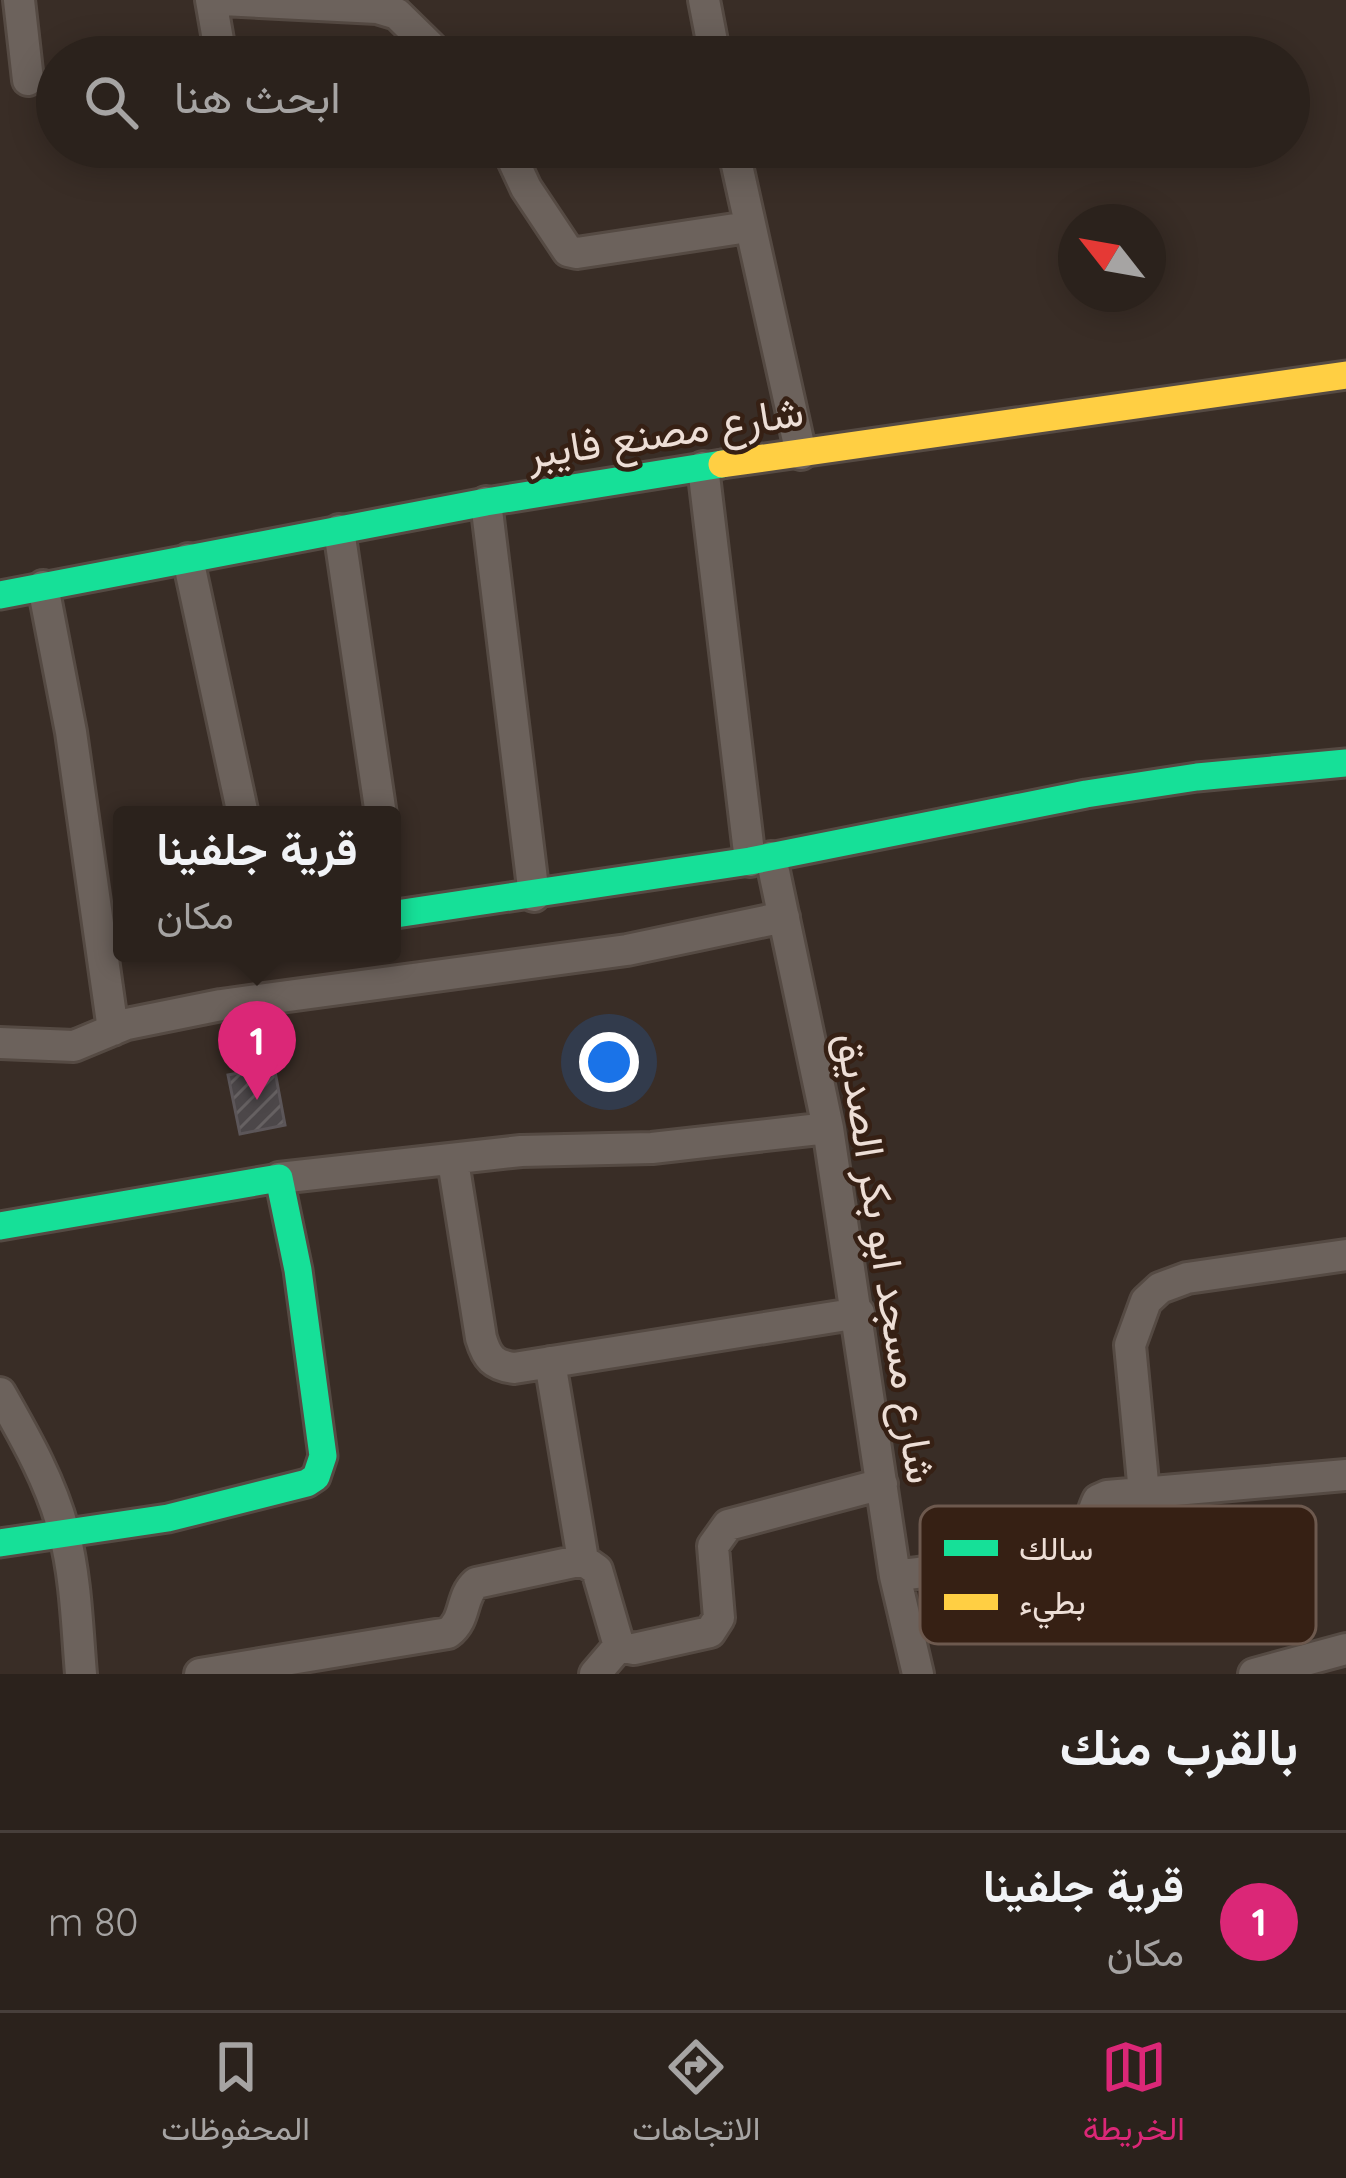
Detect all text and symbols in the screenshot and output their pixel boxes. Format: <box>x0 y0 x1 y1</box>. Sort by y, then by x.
search box <box>36 36 1310 168</box>
text: ابحث هنا <box>174 68 341 124</box>
icon: search <box>78 69 144 135</box>
north arrow <box>1058 204 1166 312</box>
street label: شارع مصنع فايبر <box>522 383 807 483</box>
popup <box>113 806 401 962</box>
text: قرية جلفينا <box>157 820 358 876</box>
text: مكان <box>157 890 234 939</box>
pin: 1 <box>218 1001 296 1100</box>
street label: شارع مسجد ابو بكر الصديق <box>823 1029 949 1488</box>
your location <box>579 1032 639 1092</box>
legend <box>920 1506 1316 1644</box>
text: سالك <box>1019 1527 1093 1568</box>
text: بطيء <box>1019 1581 1086 1629</box>
text: بالقرب منك <box>1060 1714 1298 1778</box>
text: قرية جلفينا <box>983 1857 1184 1913</box>
text: 80 m <box>48 1897 139 1946</box>
text: 1 <box>1251 1897 1267 1946</box>
text: مكان <box>1107 1927 1184 1976</box>
tab: المحفوظات <box>161 2034 310 2158</box>
tab: الاتجاهات <box>632 2034 760 2158</box>
tab: الخريطة <box>1083 2034 1185 2158</box>

